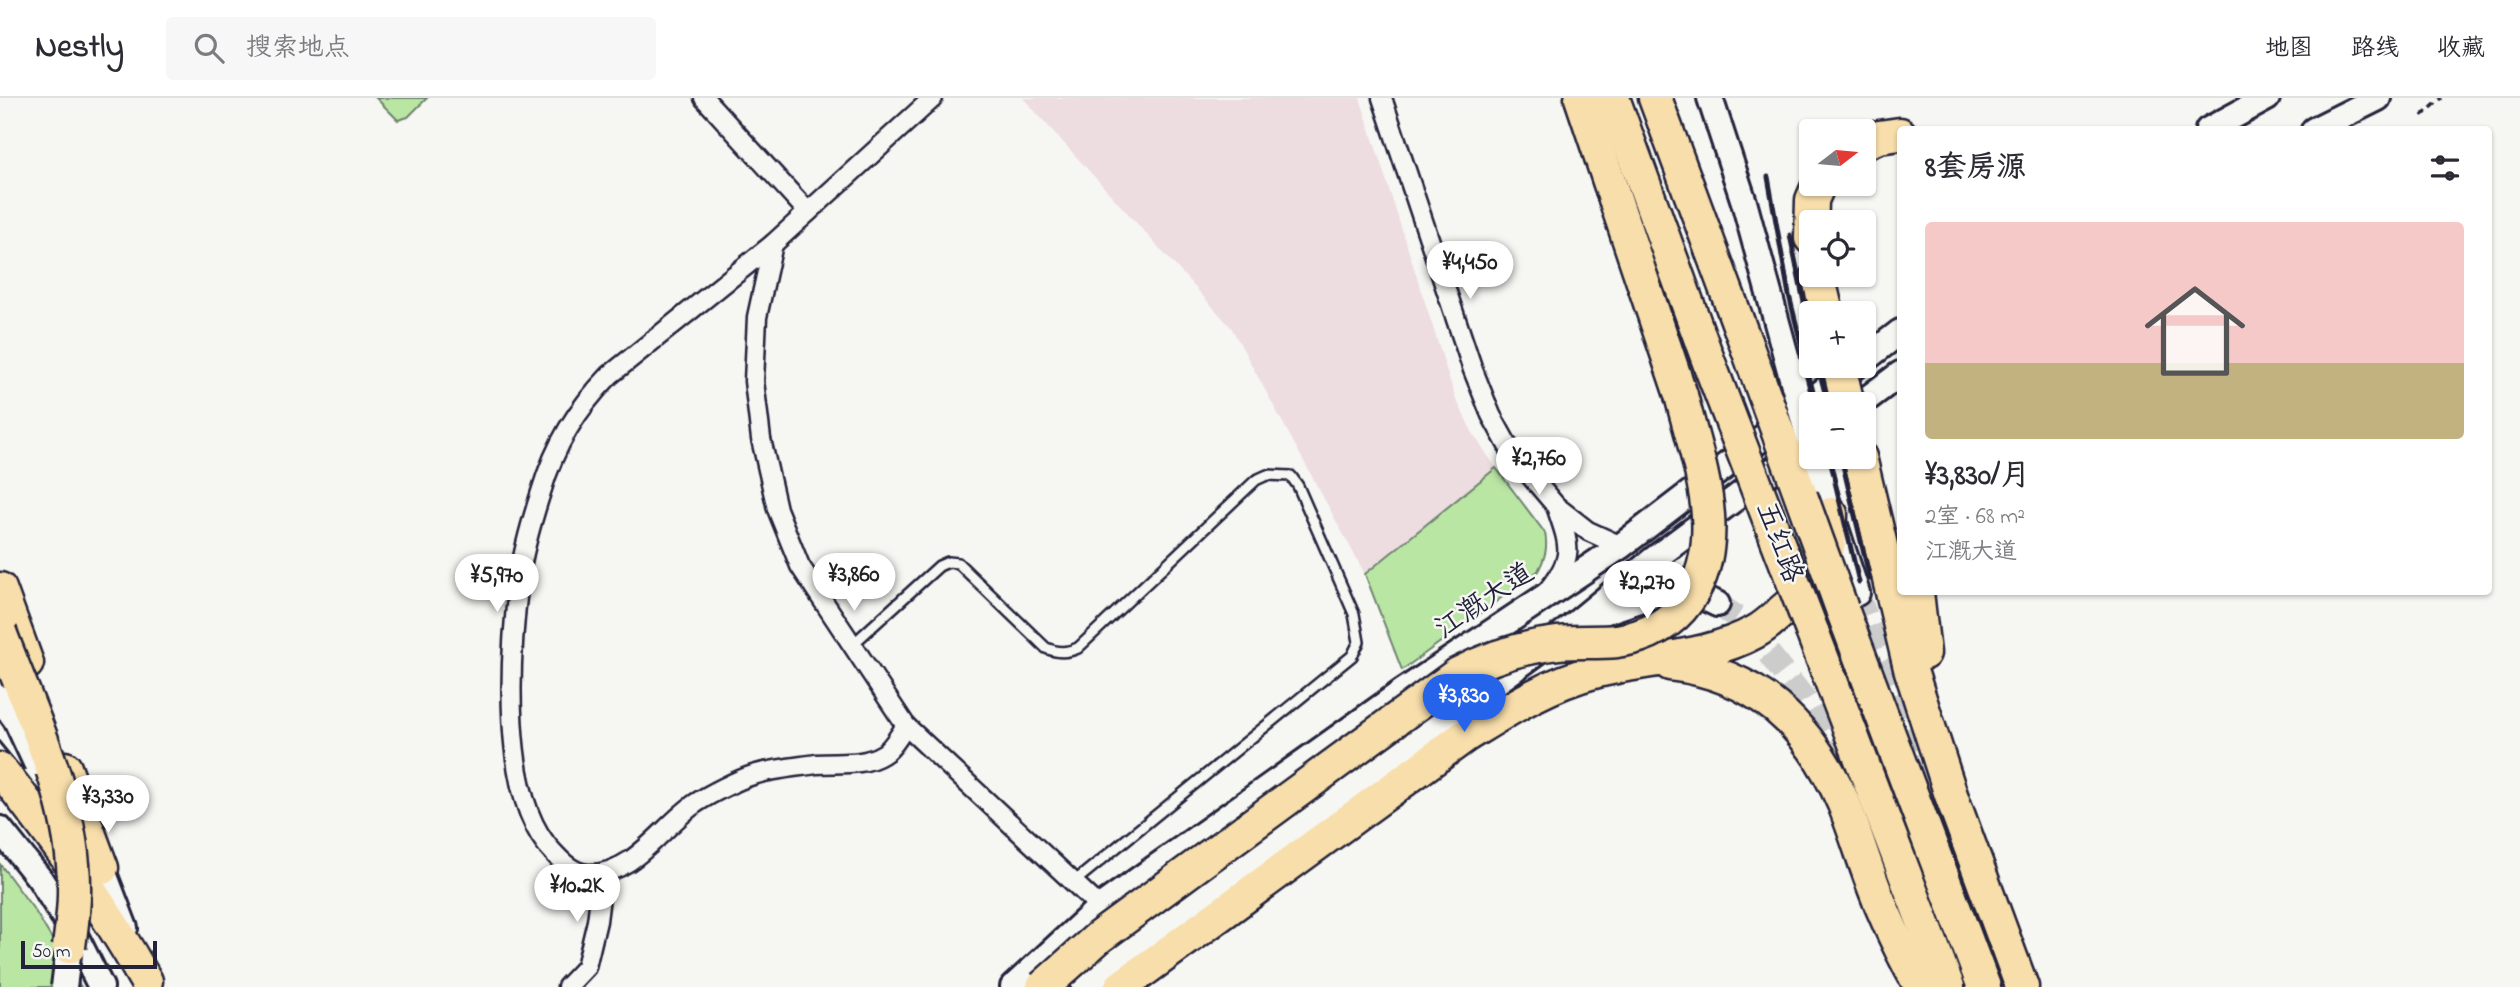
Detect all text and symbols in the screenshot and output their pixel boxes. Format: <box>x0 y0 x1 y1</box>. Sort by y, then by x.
search box <box>166 17 656 80</box>
text: Nestly <box>35 24 124 72</box>
icon: search <box>190 29 228 67</box>
text: 搜索地点 <box>246 30 350 68</box>
text: 地图 <box>2265 32 2313 67</box>
text: 路线 <box>2351 32 2399 67</box>
text: 收藏 <box>2437 32 2485 67</box>
north arrow <box>1799 119 1876 196</box>
map controls <box>1799 119 1876 469</box>
text: 8套房源 <box>1925 147 2026 191</box>
icon: filters <box>2426 149 2464 187</box>
button: locate <box>1799 210 1876 287</box>
pin: ¥4,450 <box>1413 242 1527 301</box>
text: ¥4,450 <box>1443 247 1497 280</box>
icon: home <box>2132 268 2258 394</box>
button: + <box>1799 301 1876 378</box>
button: − <box>1799 392 1876 469</box>
pin: ¥2,760 <box>1482 438 1596 497</box>
text: ¥2,760 <box>1512 443 1566 476</box>
text: ¥3,830/月 <box>1925 455 2030 499</box>
street label: 五红路 <box>1744 496 1812 590</box>
text: 2室 · 68 m² <box>1925 501 2025 534</box>
text: 江溉大道 <box>1925 536 2017 569</box>
pin: ¥5,970 <box>440 554 554 614</box>
pin: ¥3,860 <box>797 554 911 613</box>
street label: 江溉大道 <box>1427 554 1543 650</box>
text: ¥3,860 <box>828 559 880 592</box>
text: ¥5,970 <box>471 560 523 593</box>
pin: ¥2,270 <box>1590 561 1704 621</box>
text: ¥2,270 <box>1619 567 1675 600</box>
pin: ¥3,830 <box>1407 674 1521 734</box>
text: ¥3,830 <box>1439 680 1489 713</box>
pin: ¥3,330 <box>51 776 165 835</box>
text: ¥3,330 <box>82 781 134 814</box>
pin: ¥10.2K <box>520 864 634 924</box>
text: ¥10.2K <box>550 870 604 903</box>
scale bar <box>21 938 158 970</box>
text: 50 m <box>32 939 71 966</box>

